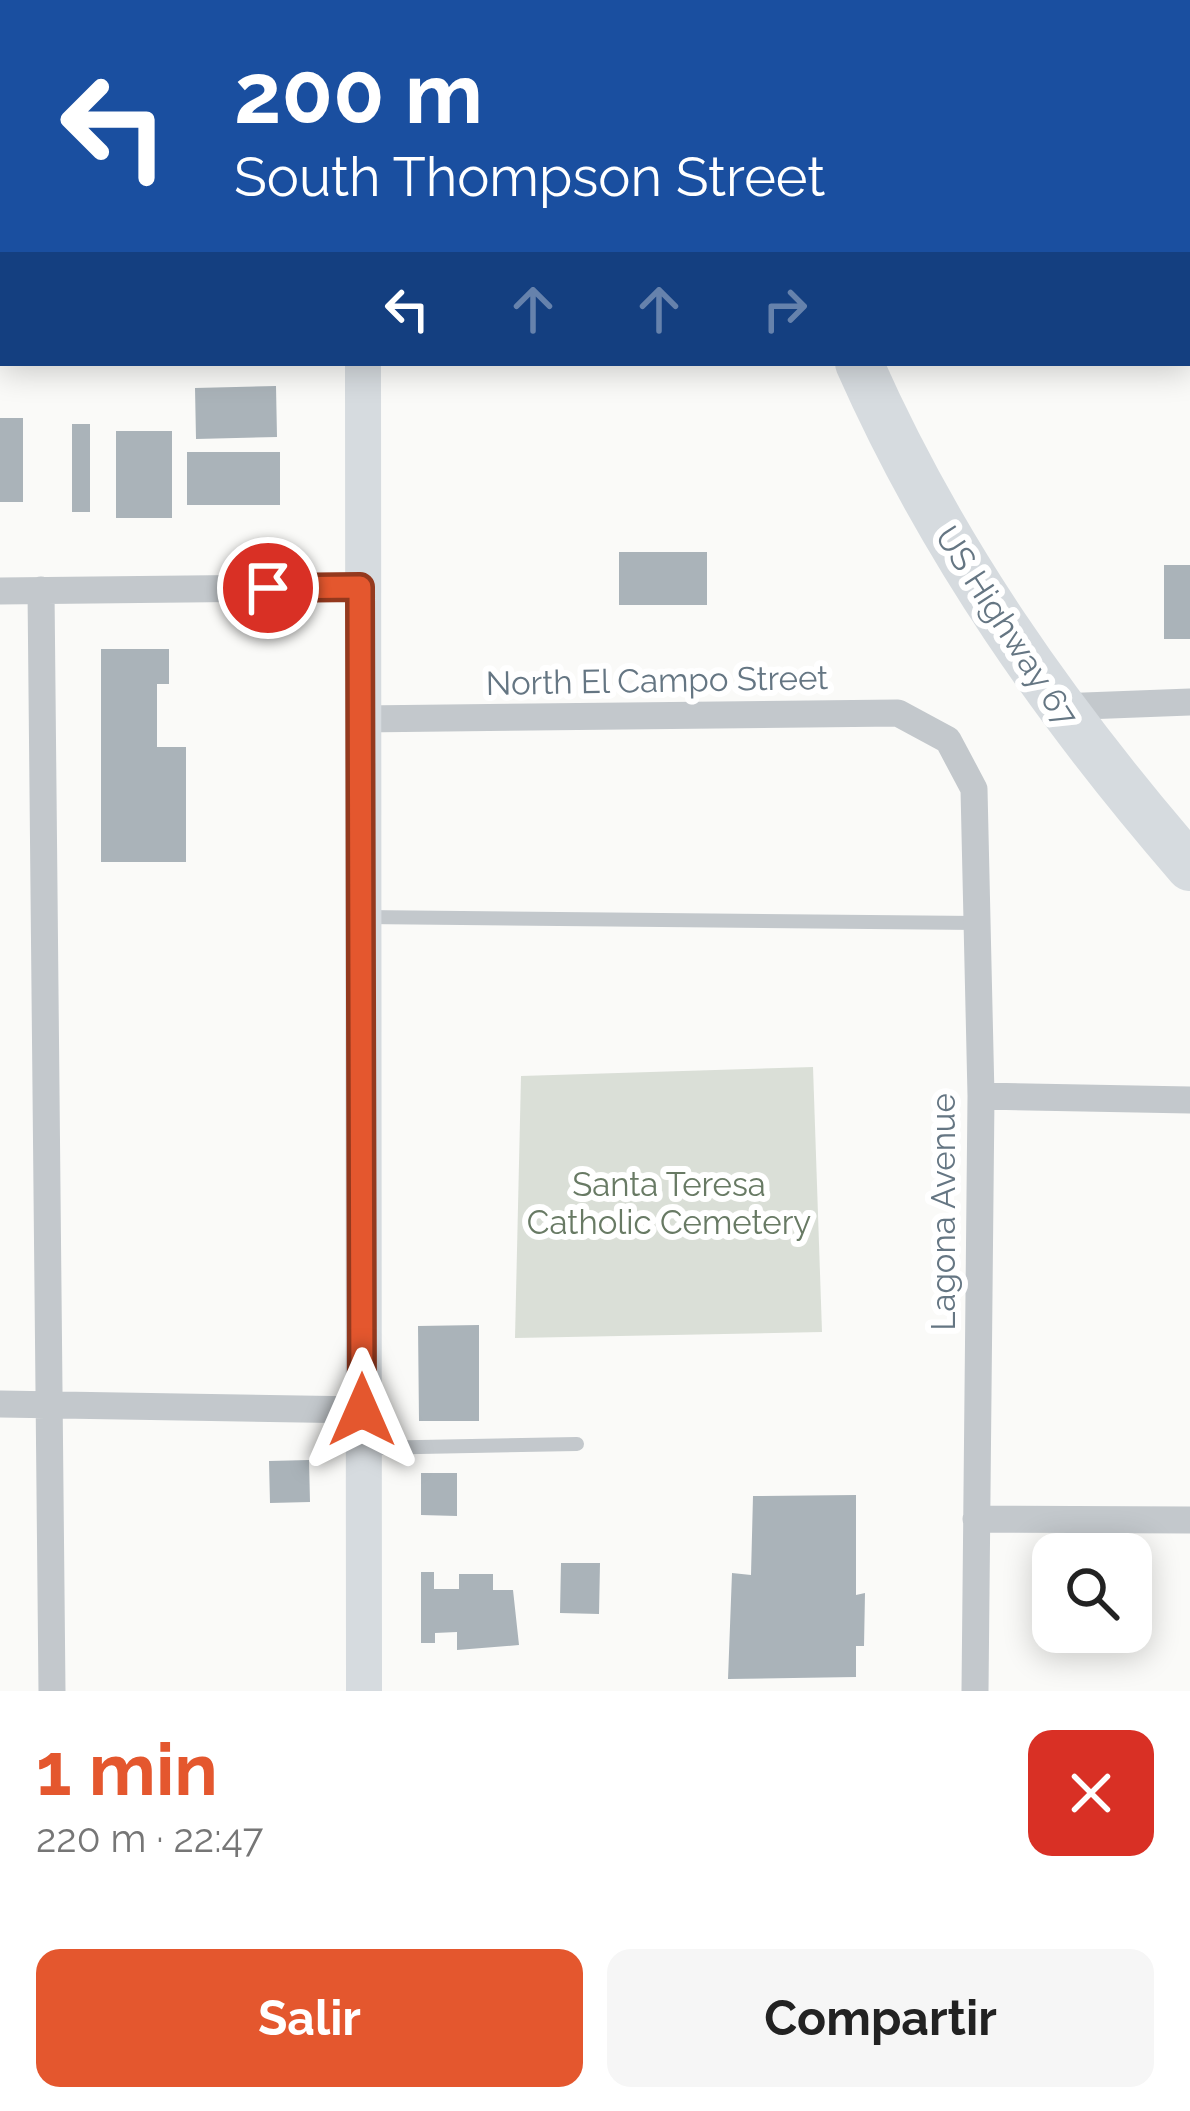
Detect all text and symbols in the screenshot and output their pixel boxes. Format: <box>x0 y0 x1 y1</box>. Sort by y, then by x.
text: 200 m <box>234 44 483 143</box>
icon: left <box>36 48 192 204</box>
text: South Thompson Street <box>234 145 825 209</box>
icon: left <box>374 276 440 342</box>
icon: ahead <box>500 276 566 342</box>
icon: ahead <box>626 276 692 342</box>
icon: right <box>752 276 818 342</box>
street label: US Highway 67 <box>927 519 1086 734</box>
pin <box>217 537 319 639</box>
icon: arrive <box>235 555 301 621</box>
street label: North El Campo Street <box>485 658 829 703</box>
street label: Lagona Avenue <box>924 1093 963 1331</box>
park label: Santa Teresa Catholic Cemetery <box>527 1165 811 1242</box>
position arrow <box>299 1347 425 1473</box>
map controls <box>1032 1533 1152 1653</box>
button: search <box>1032 1533 1152 1653</box>
text: 1 min <box>36 1727 218 1812</box>
button: close <box>1028 1730 1154 1856</box>
text: 220 m · 22:47 <box>36 1815 264 1861</box>
button: Salir <box>36 1949 583 2087</box>
button: Compartir <box>607 1949 1154 2087</box>

